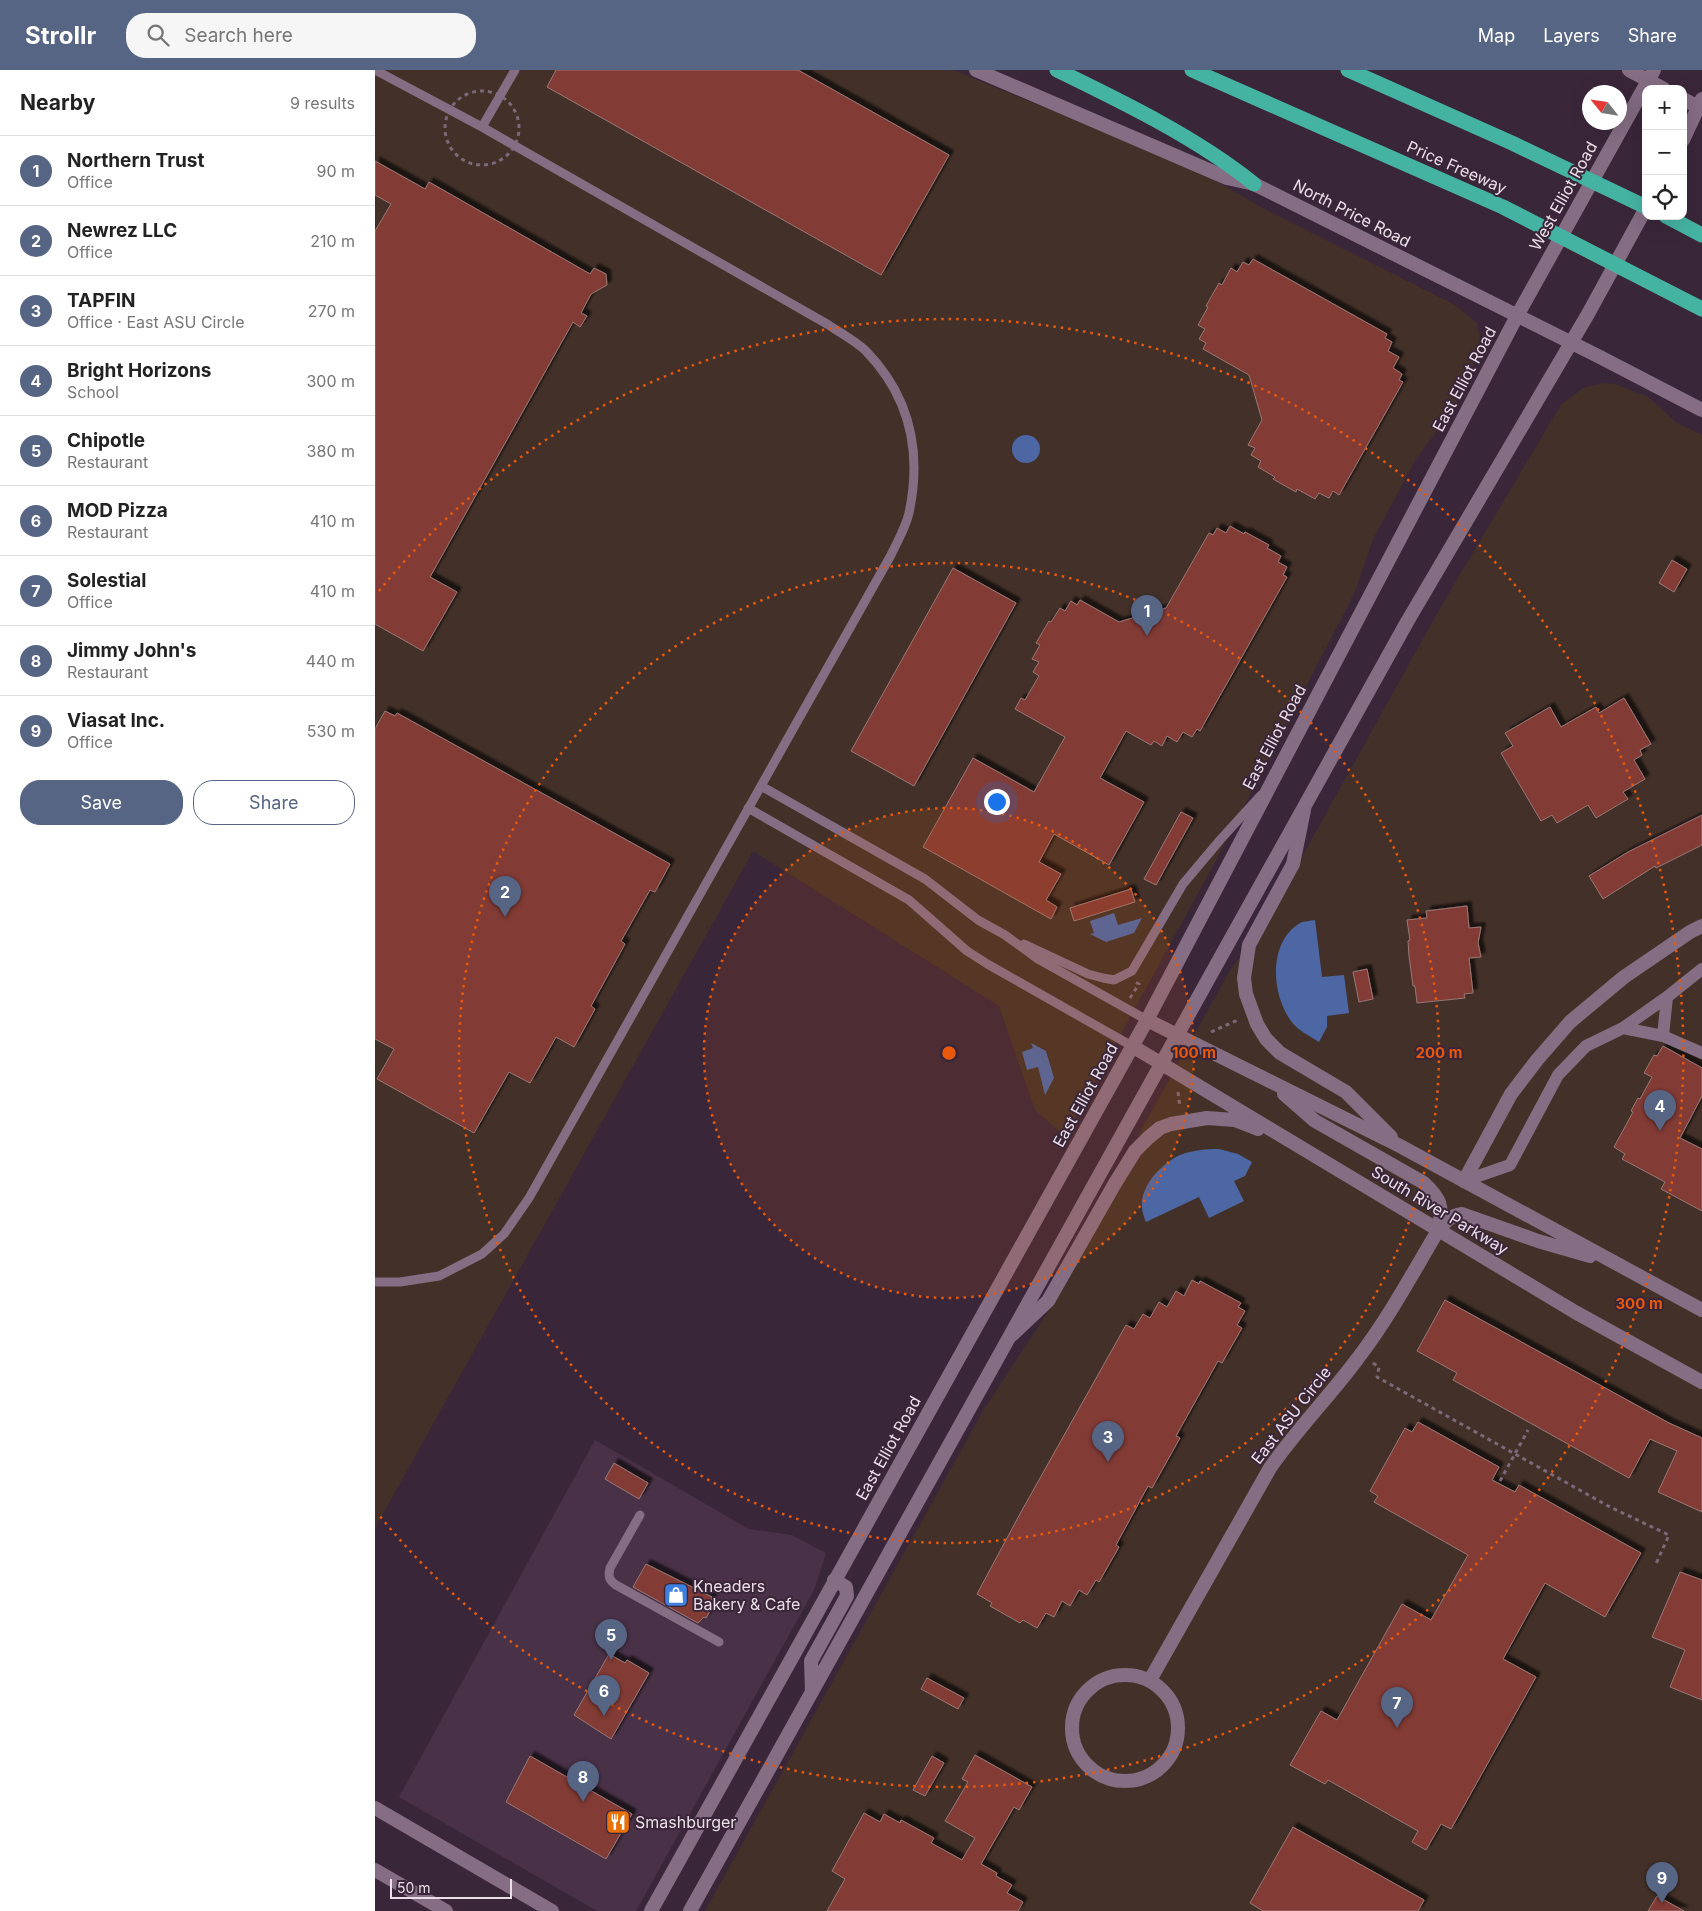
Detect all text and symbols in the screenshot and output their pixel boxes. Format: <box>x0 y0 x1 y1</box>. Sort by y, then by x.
search box <box>126 13 476 58</box>
text: Strollr <box>25 21 96 50</box>
icon: search <box>144 21 172 49</box>
text: Search here <box>184 24 293 47</box>
text: Map <box>1478 25 1515 46</box>
text: Layers <box>1543 25 1600 46</box>
text: Share <box>1628 25 1677 46</box>
north arrow <box>1582 85 1627 130</box>
map controls <box>1642 85 1687 220</box>
button: + <box>1642 85 1687 130</box>
text: Nearby <box>20 90 95 115</box>
text: 9 results <box>290 93 355 113</box>
button: − <box>1642 130 1687 175</box>
street label: Price Freeway <box>1404 136 1510 198</box>
street label: West Elliot Road <box>1525 138 1601 254</box>
text: Northern Trust <box>67 149 204 172</box>
text: 1 <box>33 161 39 181</box>
text: 90 m <box>316 161 355 181</box>
text: Office <box>67 172 113 192</box>
street label: North Price Road <box>1290 175 1414 251</box>
button: locate <box>1642 175 1687 220</box>
text: Newrez LLC <box>67 219 177 242</box>
text: 2 <box>31 231 41 251</box>
text: 210 m <box>310 231 355 251</box>
text: Office <box>67 242 113 262</box>
text: TAPFIN <box>67 289 135 312</box>
text: 3 <box>31 301 41 321</box>
text: 270 m <box>308 301 355 321</box>
text: Office · East ASU Circle <box>67 312 245 332</box>
street label: East Elliot Road <box>1428 323 1500 435</box>
text: Bright Horizons <box>67 359 211 382</box>
text: 4 <box>31 371 41 391</box>
text: 300 m <box>306 371 355 391</box>
text: School <box>67 382 119 402</box>
text: Chipotle <box>67 429 145 452</box>
text: 5 <box>31 441 41 461</box>
text: 380 m <box>307 441 355 461</box>
text: Restaurant <box>67 452 148 472</box>
text: MOD Pizza <box>67 499 168 522</box>
text: 6 <box>31 511 41 531</box>
text: 410 m <box>310 511 355 531</box>
text: Restaurant <box>67 522 148 542</box>
text: Solestial <box>67 569 147 592</box>
text: 7 <box>31 581 41 601</box>
text: 410 m <box>310 581 355 601</box>
text: Office <box>67 592 113 612</box>
pin: 1 <box>1131 595 1163 636</box>
text: Jimmy John's <box>67 639 197 662</box>
text: 8 <box>31 651 41 671</box>
text: 440 m <box>306 651 355 671</box>
text: Restaurant <box>67 662 148 682</box>
street label: East Elliot Road <box>1238 681 1310 793</box>
text: Viasat Inc. <box>67 709 165 732</box>
text: 9 <box>31 721 41 741</box>
text: 530 m <box>307 721 355 741</box>
text: Office <box>67 732 113 752</box>
button: Save <box>20 780 183 825</box>
button: Share <box>193 780 355 825</box>
your location <box>984 789 1010 815</box>
pin: 2 <box>489 876 521 917</box>
street label: East Elliot Road <box>1048 1039 1122 1151</box>
text: 100 m <box>1172 1043 1216 1062</box>
text: 200 m <box>1416 1043 1462 1062</box>
centre of rings <box>940 1044 958 1062</box>
pin: 4 <box>1644 1090 1676 1131</box>
street label: South River Parkway <box>1368 1161 1512 1259</box>
text: 300 m <box>1615 1294 1663 1313</box>
street label: East ASU Circle <box>1247 1362 1335 1468</box>
street label: East Elliot Road <box>851 1392 925 1504</box>
pin: 3 <box>1092 1421 1124 1462</box>
place label: Kneaders Bakery & Cafe <box>693 1576 800 1614</box>
shop icon: Kneaders Bakery & Cafe <box>663 1582 689 1608</box>
pin: 5 <box>595 1619 627 1660</box>
pin: 6 <box>588 1675 620 1716</box>
pin: 7 <box>1381 1687 1413 1728</box>
pin: 8 <box>567 1761 599 1802</box>
restaurant icon: Smashburger <box>605 1809 631 1835</box>
place label: Smashburger <box>635 1812 736 1832</box>
pin: 9 <box>1646 1862 1678 1903</box>
scale bar <box>390 1876 513 1899</box>
text: 50 m <box>397 1879 431 1896</box>

